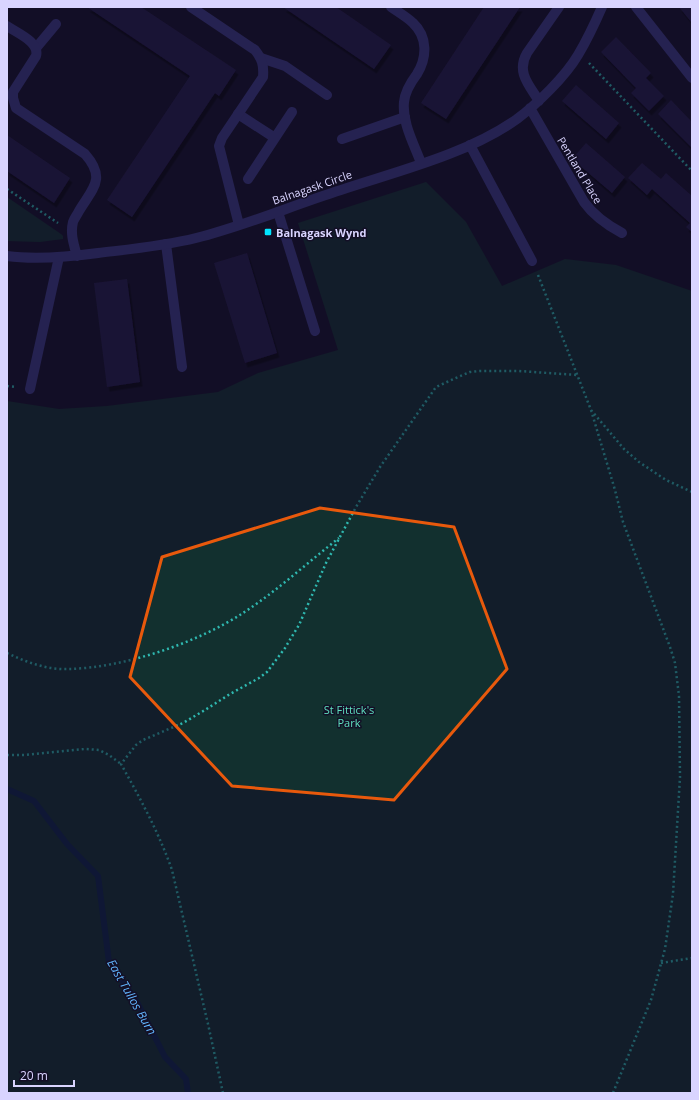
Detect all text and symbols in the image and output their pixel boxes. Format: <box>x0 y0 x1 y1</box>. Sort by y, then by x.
street label: Pentland Place <box>554 134 606 206</box>
street label: Balnagask Circle <box>270 166 354 208</box>
place label: Balnagask Wynd <box>276 225 366 240</box>
marker: Balnagask Wynd <box>263 227 273 237</box>
park label: St Fittick's Park <box>324 702 374 730</box>
water label: East Tullos Burn <box>103 956 161 1038</box>
scale bar <box>14 1062 74 1088</box>
text: 20 m <box>20 1067 48 1084</box>

